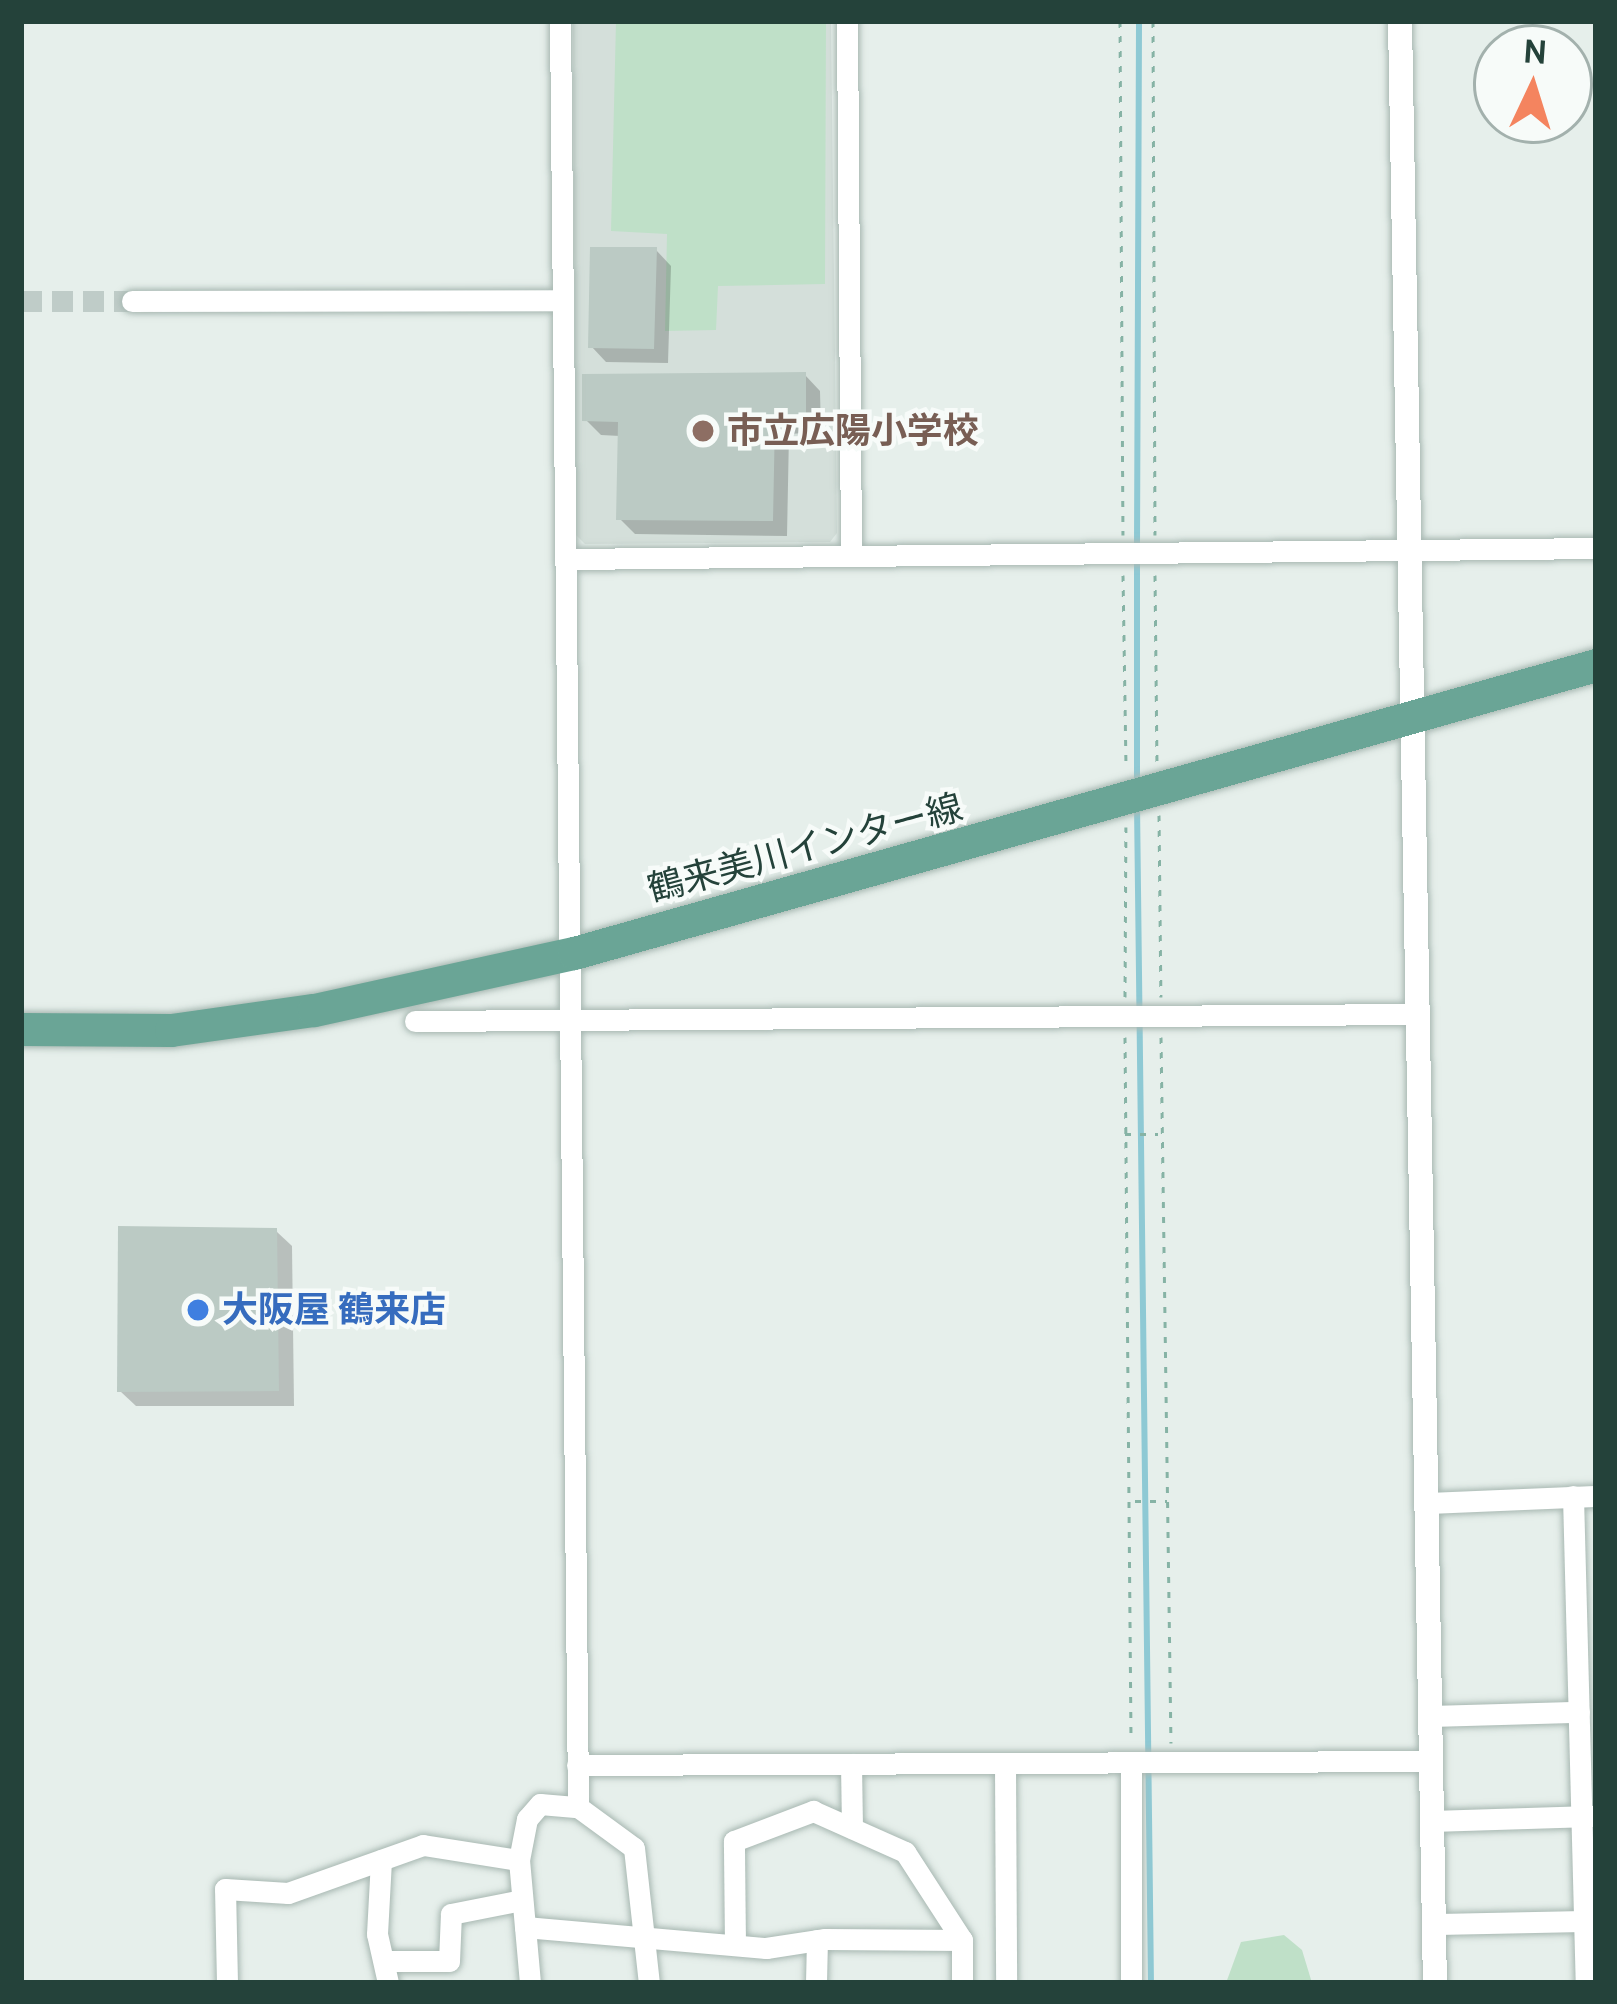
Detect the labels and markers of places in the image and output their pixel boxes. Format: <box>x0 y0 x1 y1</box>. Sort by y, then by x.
place label: 市立広陽小学校 <box>727 409 979 453</box>
marker: 市立広陽小学校 <box>690 418 716 444</box>
place label: 大阪屋 鶴来店 <box>222 1288 446 1332</box>
marker: 大阪屋 鶴来店 <box>185 1297 211 1323</box>

